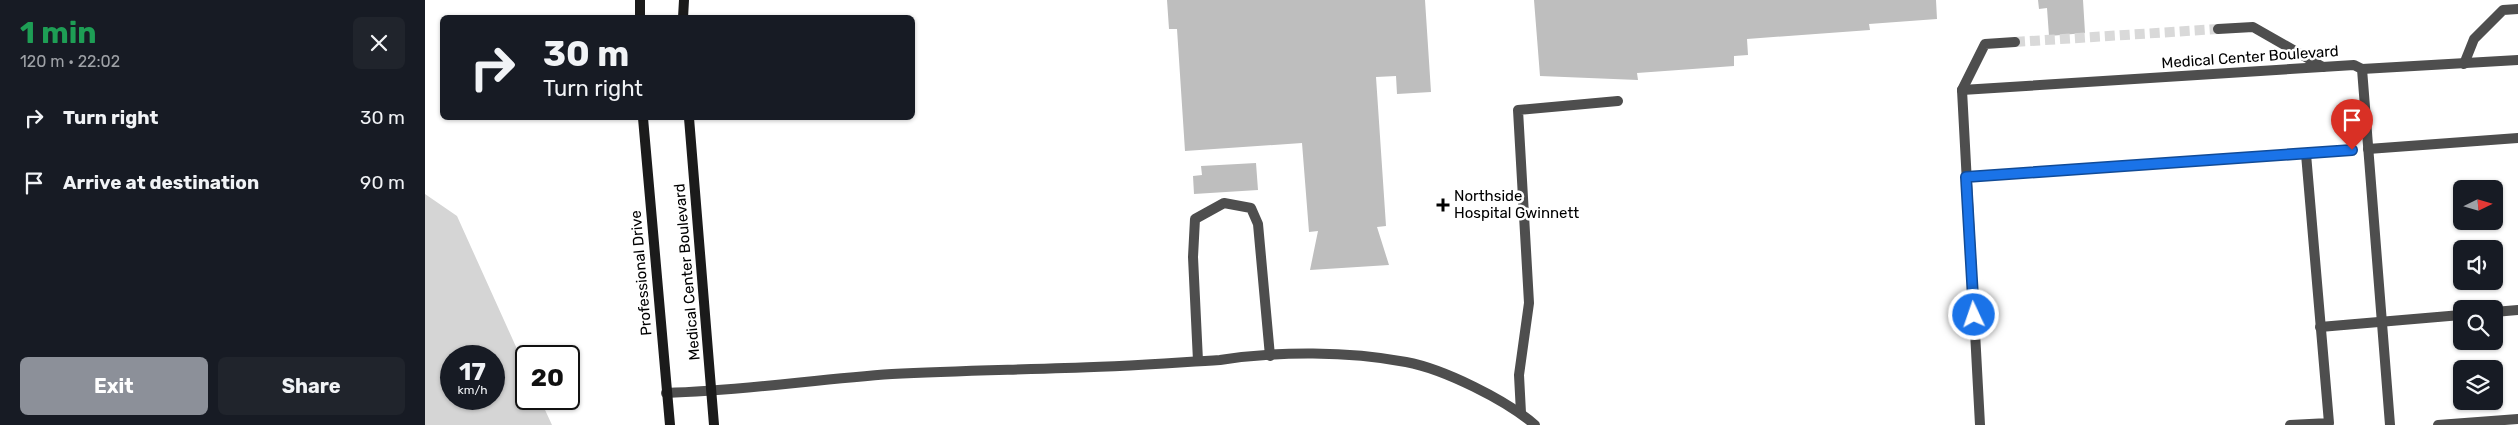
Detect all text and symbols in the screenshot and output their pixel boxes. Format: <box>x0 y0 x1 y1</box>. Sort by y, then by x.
text: 1 min <box>20 15 97 51</box>
button: close <box>353 17 405 69</box>
text: 30 m <box>543 33 629 75</box>
icon: right <box>460 35 525 100</box>
street label: Medical Center Boulevard <box>2161 42 2339 72</box>
text: 120 m · 22:02 <box>20 52 120 71</box>
text: Turn right <box>543 75 643 102</box>
pin <box>2331 99 2373 150</box>
icon: right <box>20 104 48 132</box>
text: Turn right <box>63 106 158 129</box>
text: 30 m <box>360 106 405 129</box>
icon: arrive <box>2338 106 2366 134</box>
icon: arrive <box>20 169 48 197</box>
text: Arrive at destination <box>63 171 259 194</box>
text: 90 m <box>360 171 405 194</box>
north arrow <box>2453 180 2503 230</box>
map controls <box>2453 180 2503 410</box>
street label: Medical Center Boulevard <box>670 183 704 361</box>
place label: Northside Hospital Gwinnett <box>1454 187 1579 222</box>
marker: Northside Hospital Gwinnett <box>1436 198 1450 212</box>
street label: Professional Drive <box>627 209 655 337</box>
button: sound <box>2453 240 2503 290</box>
position arrow <box>1947 288 1999 340</box>
button: search <box>2453 300 2503 350</box>
speed limit sign: 20 <box>515 345 580 410</box>
button: Exit <box>20 357 208 415</box>
button: Share <box>218 357 405 415</box>
text: 17 <box>459 357 486 386</box>
button: layers <box>2453 360 2503 410</box>
text: km/h <box>458 383 487 397</box>

